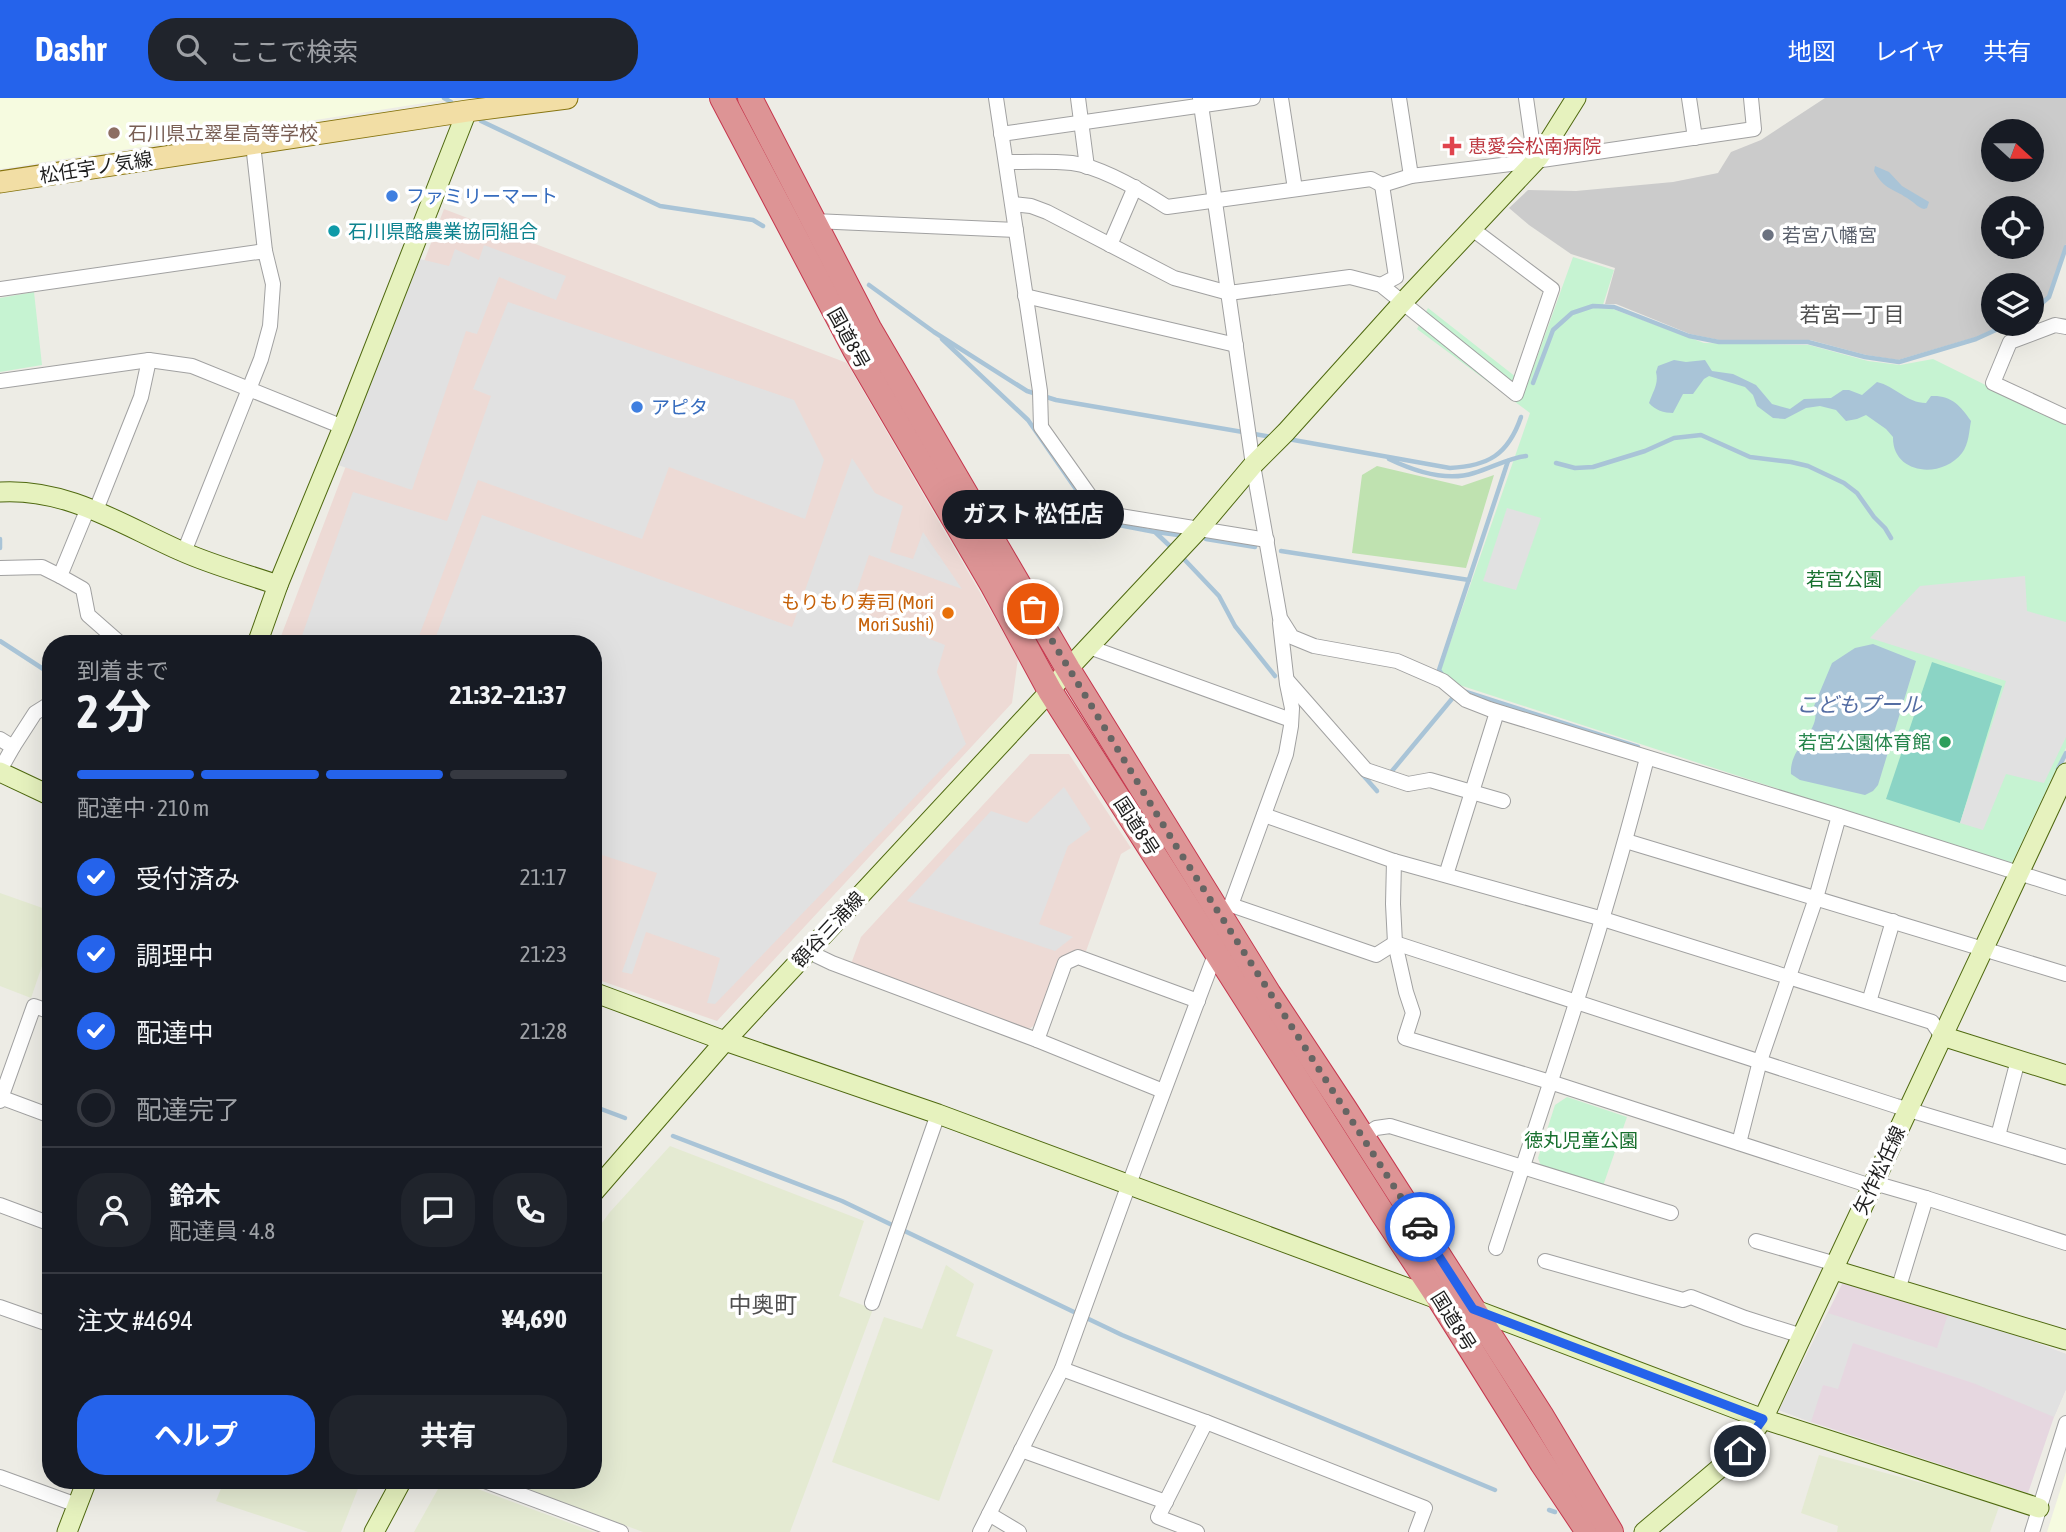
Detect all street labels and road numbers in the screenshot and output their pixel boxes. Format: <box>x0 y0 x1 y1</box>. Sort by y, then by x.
street label: 松任宇ノ気線 <box>38 147 154 187</box>
street label: 国道8号 <box>823 304 875 372</box>
street label: 国道8号 <box>1110 792 1164 860</box>
street label: 額谷三浦線 <box>788 887 868 971</box>
street label: 矢作松任線 <box>1849 1122 1909 1218</box>
street label: 国道8号 <box>1427 1287 1481 1355</box>

